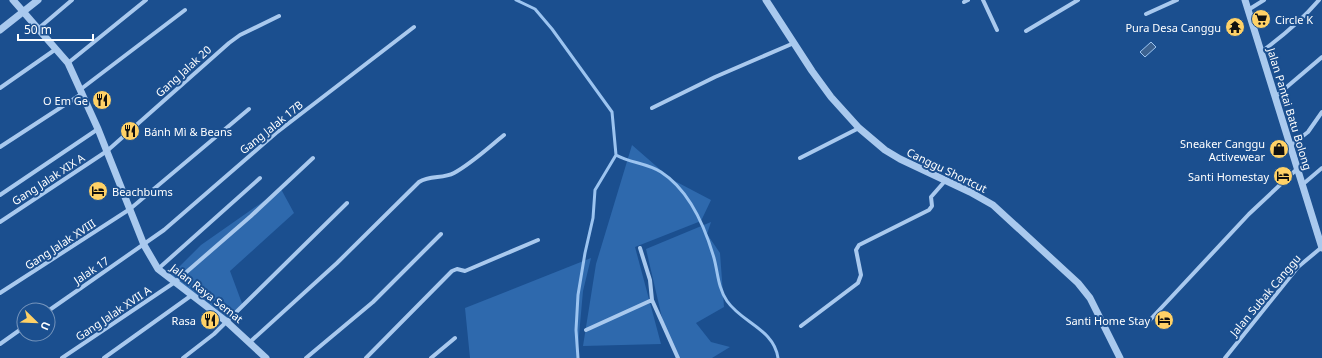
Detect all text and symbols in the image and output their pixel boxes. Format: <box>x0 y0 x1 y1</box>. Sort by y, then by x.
supermarket icon: Circle K <box>1250 8 1272 30</box>
place label: Circle K <box>1275 12 1313 27</box>
scale bar <box>18 16 93 42</box>
temple icon: Pura Desa Canggu <box>1224 16 1246 38</box>
place label: Pura Desa Canggu <box>1125 20 1221 35</box>
text: 50 m <box>24 21 52 38</box>
street label: Gang Jalak 20 <box>152 42 214 100</box>
street label: Jalan Pantai Batu Bolong <box>1264 45 1316 172</box>
restaurant icon: O Em Ge <box>91 89 113 111</box>
place label: O Em Ge <box>43 93 88 108</box>
street label: Gang Jalak 17B <box>236 97 306 157</box>
restaurant icon: Bánh Mì & Beans <box>119 120 141 142</box>
place label: Bánh Mì & Beans <box>144 124 232 139</box>
place label: Sneaker Canggu Activewear <box>1180 136 1265 164</box>
shop icon: Sneaker Canggu Activewear <box>1268 138 1290 160</box>
street label: Canggu Shortcut <box>905 144 989 196</box>
street label: Gang Jalak XIX A <box>9 149 88 208</box>
hotel icon: Santi Homestay <box>1272 165 1294 187</box>
place label: Santi Homestay <box>1188 169 1269 184</box>
hotel icon: Beachbums <box>87 180 109 202</box>
place label: Beachbums <box>112 184 173 199</box>
street label: Gang Jalak XVIII <box>22 215 99 273</box>
street label: Jalan Subak Canggu <box>1226 251 1304 340</box>
street label: Jalak 17 <box>70 253 112 288</box>
street label: Jalan Raya Semat <box>167 259 246 326</box>
street label: Gang Jalak XVII A <box>72 282 154 344</box>
north arrow <box>16 302 56 342</box>
restaurant icon: Rasa <box>199 309 221 331</box>
hotel icon: Santi Home Stay <box>1153 309 1175 331</box>
place label: Rasa <box>172 313 196 328</box>
place label: Santi Home Stay <box>1065 313 1150 328</box>
text: U <box>37 319 54 333</box>

